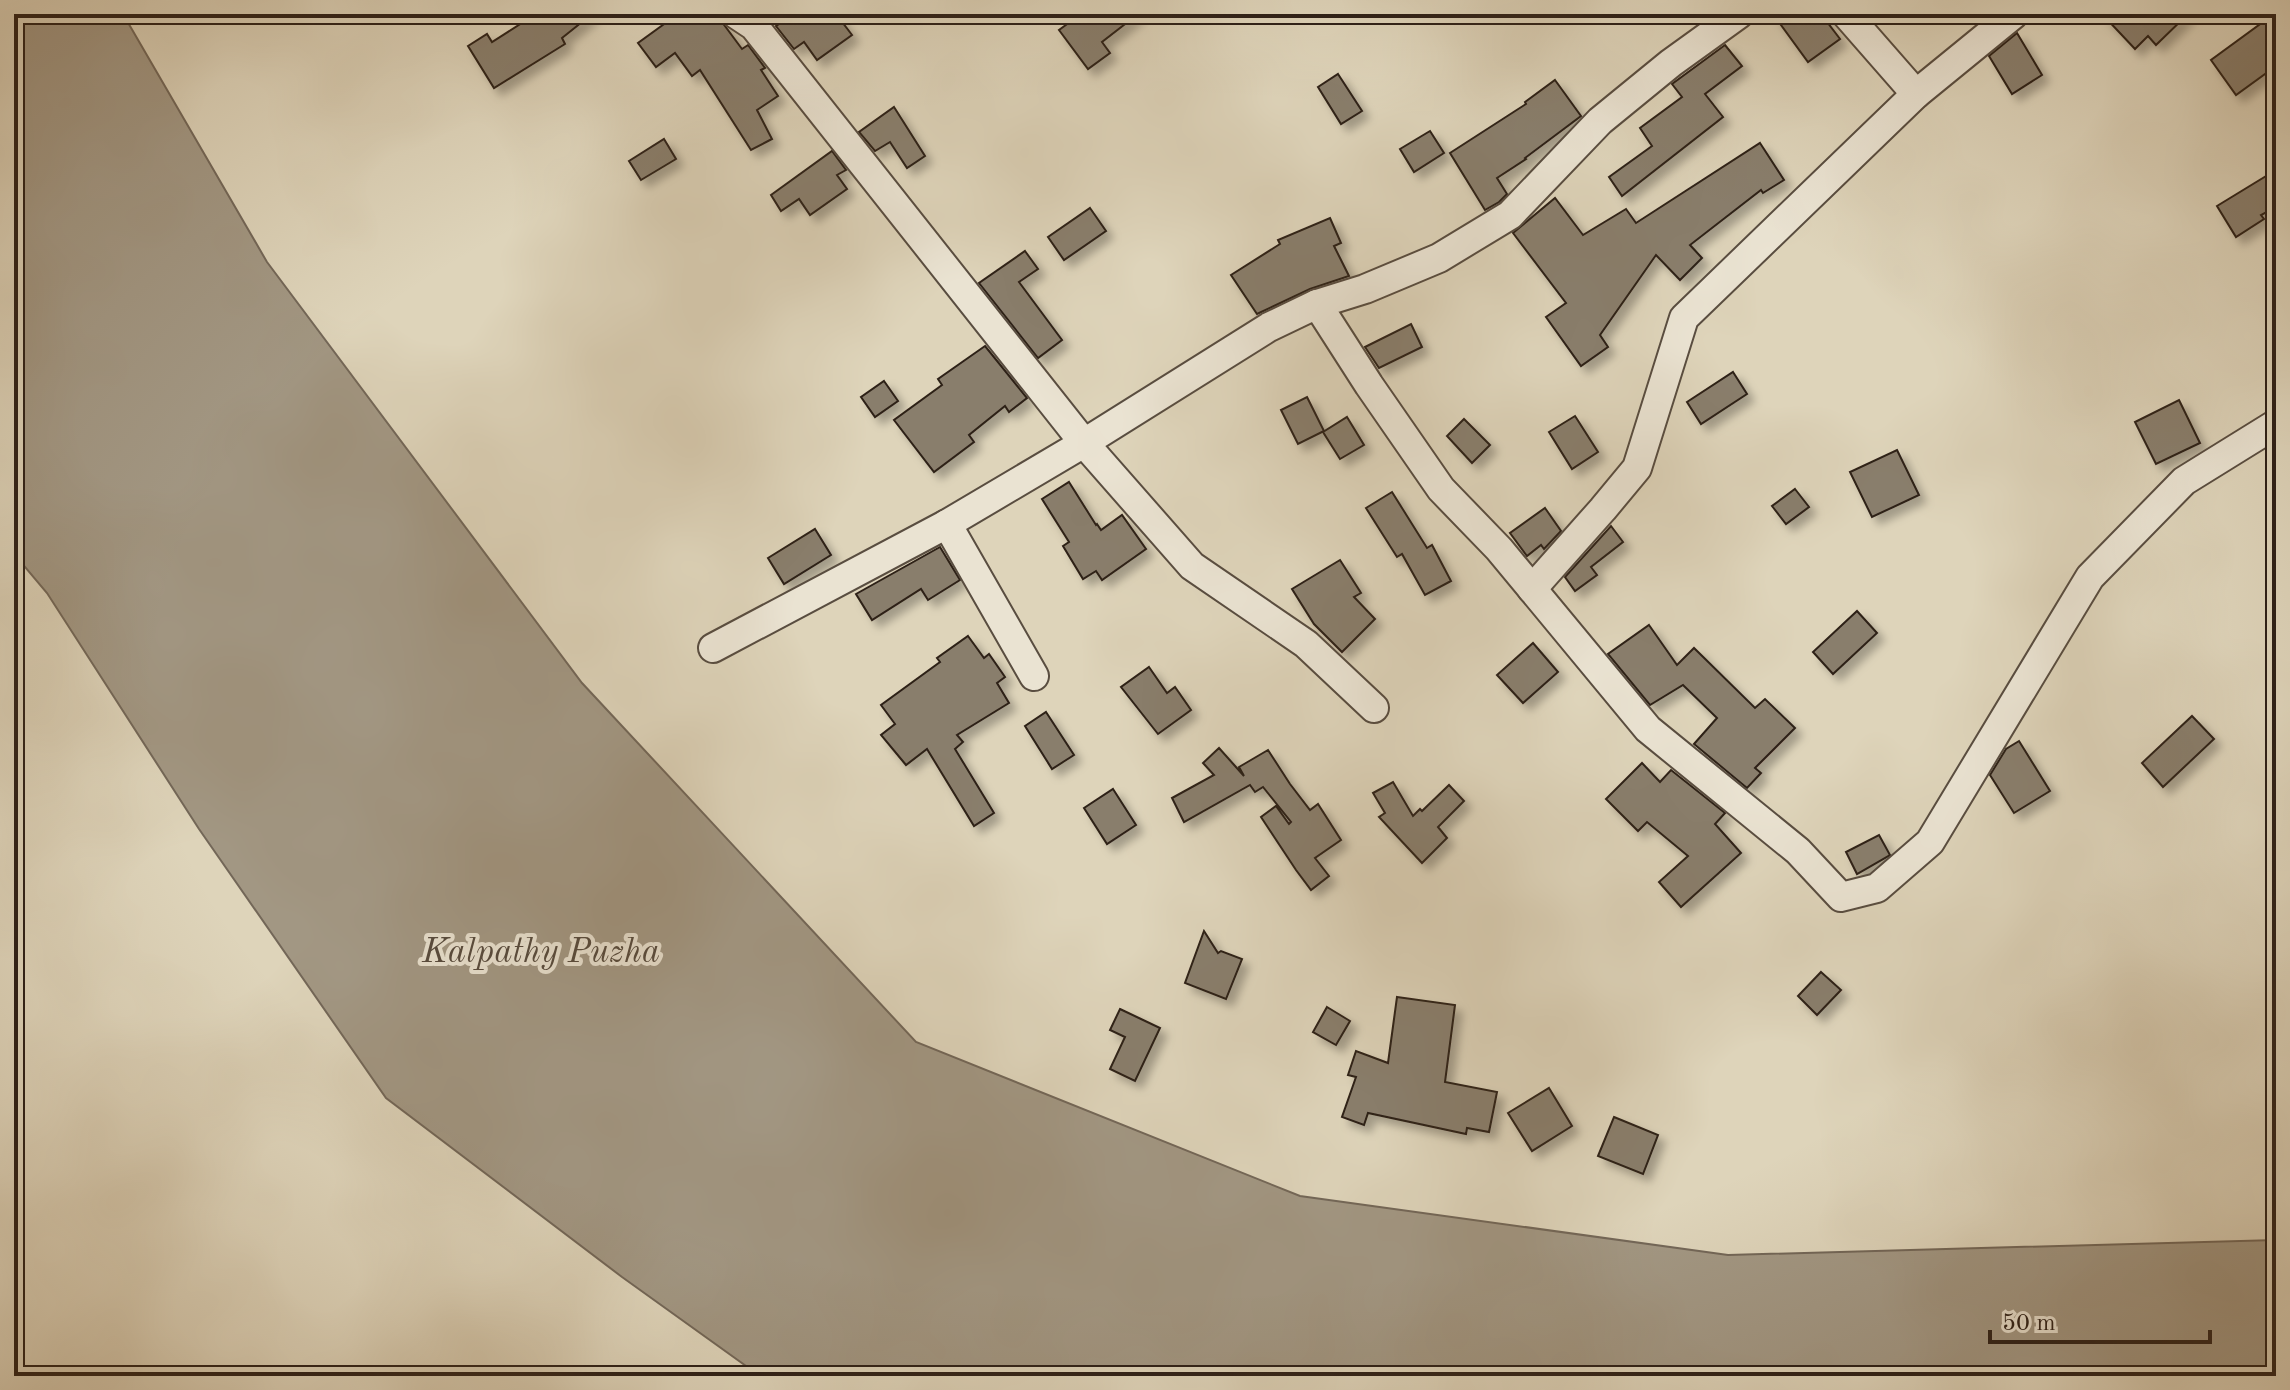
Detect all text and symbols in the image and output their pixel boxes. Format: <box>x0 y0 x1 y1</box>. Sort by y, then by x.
water label: Kalpathy Puzha <box>421 936 660 970</box>
scale bar <box>1990 1294 2210 1344</box>
text: 50 m <box>2002 1312 2056 1336</box>

